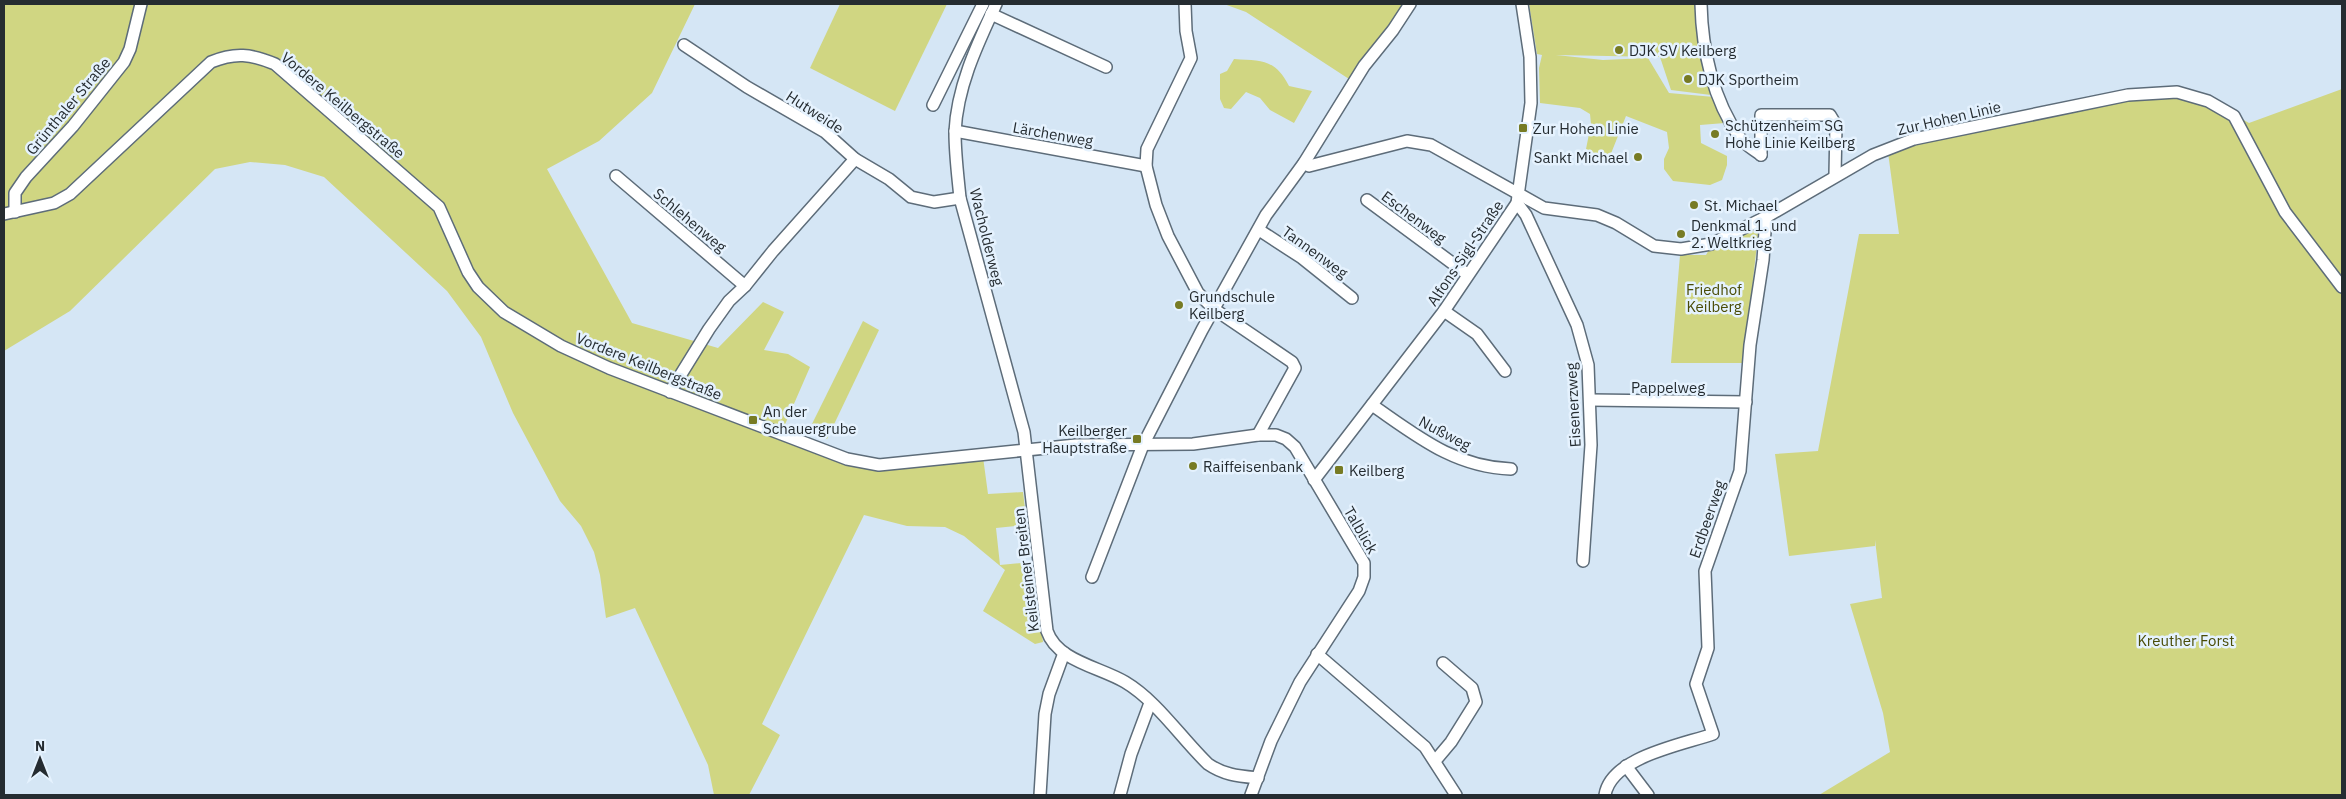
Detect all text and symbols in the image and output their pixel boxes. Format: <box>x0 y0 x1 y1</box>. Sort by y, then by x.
place label: DJK SV Keilberg <box>1629 41 1736 60</box>
marker: DJK SV Keilberg <box>1613 44 1625 56</box>
street label: Vordere Keilbergstraße <box>277 48 409 162</box>
street label: Grünthaler Straße <box>22 53 114 159</box>
place label: DJK Sportheim <box>1698 70 1799 89</box>
marker: DJK Sportheim <box>1682 73 1694 85</box>
street label: Hutweide <box>783 86 847 138</box>
street label: Zur Hohen Linie <box>1895 97 2003 139</box>
place label: Schützenheim SG Hohe Linie Keilberg <box>1725 116 1855 152</box>
street label: Lärchenweg <box>1011 118 1095 150</box>
place label: Zur Hohen Linie <box>1533 119 1639 138</box>
marker: Zur Hohen Linie <box>1517 122 1529 134</box>
marker: Schützenheim SG Hohe Linie Keilberg <box>1709 128 1721 140</box>
place label: Sankt Michael <box>1534 148 1628 167</box>
marker: Sankt Michael <box>1632 151 1644 163</box>
street label: Schlehenweg <box>649 184 731 256</box>
street label: Wacholderweg <box>966 186 1008 288</box>
street label: Eschenweg <box>1378 186 1450 248</box>
street label: Alfons-Sigl-Straße <box>1423 196 1507 310</box>
place label: St. Michael <box>1704 196 1778 215</box>
marker: St. Michael <box>1688 199 1700 211</box>
place label: Denkmal 1. und 2. Weltkrieg <box>1691 216 1797 252</box>
street label: Tannenweg <box>1278 222 1352 282</box>
marker: Denkmal 1. und 2. Weltkrieg <box>1675 228 1687 240</box>
park label: Friedhof Keilberg <box>1686 280 1742 316</box>
place label: Grundschule Keilberg <box>1189 287 1275 323</box>
marker: Grundschule Keilberg <box>1173 299 1185 311</box>
street label: Vordere Keilbergstraße <box>573 328 725 404</box>
street label: Eisenerzweg <box>1561 362 1585 448</box>
street label: Pappelweg <box>1631 378 1705 397</box>
place label: An der Schauergrube <box>763 402 857 438</box>
street label: Nußweg <box>1416 411 1474 455</box>
marker: An der Schauergrube <box>747 414 759 426</box>
place label: Keilberger Hauptstraße <box>1042 421 1127 457</box>
marker: Keilberger Hauptstraße <box>1131 433 1143 445</box>
place label: Raiffeisenbank <box>1203 457 1303 476</box>
marker: Raiffeisenbank <box>1187 460 1199 472</box>
place label: Keilberg <box>1349 461 1404 480</box>
marker: Keilberg <box>1333 464 1345 476</box>
street label: Erdbeerweg <box>1685 477 1729 560</box>
street label: Talblick <box>1340 503 1382 557</box>
street label: Keilsteiner Breiten <box>1009 507 1043 633</box>
park label: Kreuther Forst <box>2138 631 2235 650</box>
north arrow <box>15 734 65 784</box>
text: N <box>35 737 45 755</box>

